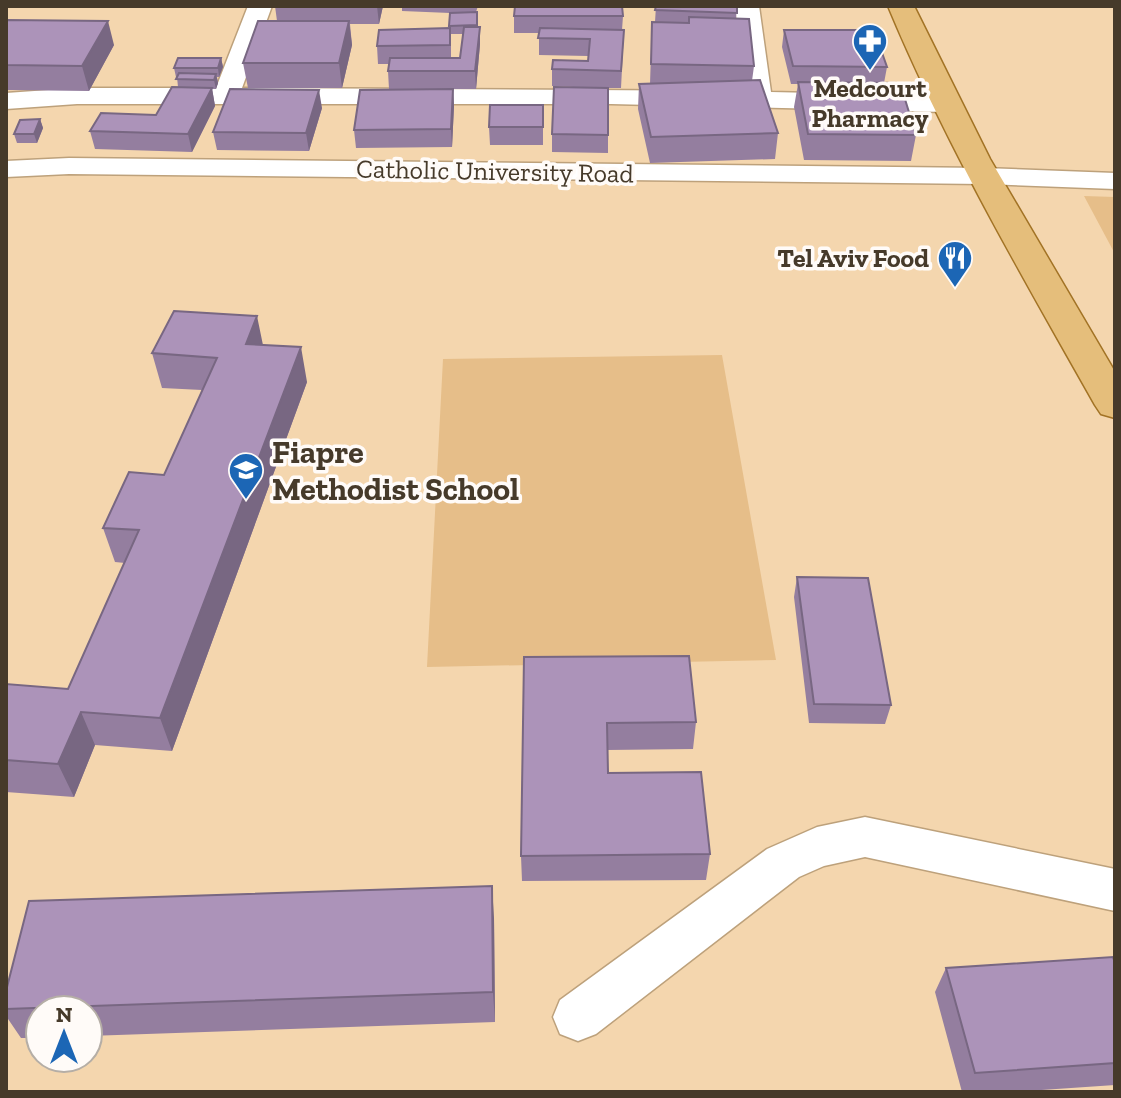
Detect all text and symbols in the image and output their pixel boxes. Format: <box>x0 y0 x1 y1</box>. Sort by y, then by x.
pharmacy icon: Medcourt Pharmacy <box>851 22 889 72</box>
place label: Medcourt Pharmacy <box>811 72 929 134</box>
street label: Catholic University Road <box>356 153 634 189</box>
restaurant icon: Tel Aviv Food <box>936 239 974 289</box>
place label: Tel Aviv Food <box>777 242 929 274</box>
place label: Fiapre Methodist School <box>272 433 519 508</box>
school or university icon: Fiapre Methodist School <box>227 451 265 501</box>
north arrow <box>24 994 104 1074</box>
text: N <box>56 1001 73 1028</box>

